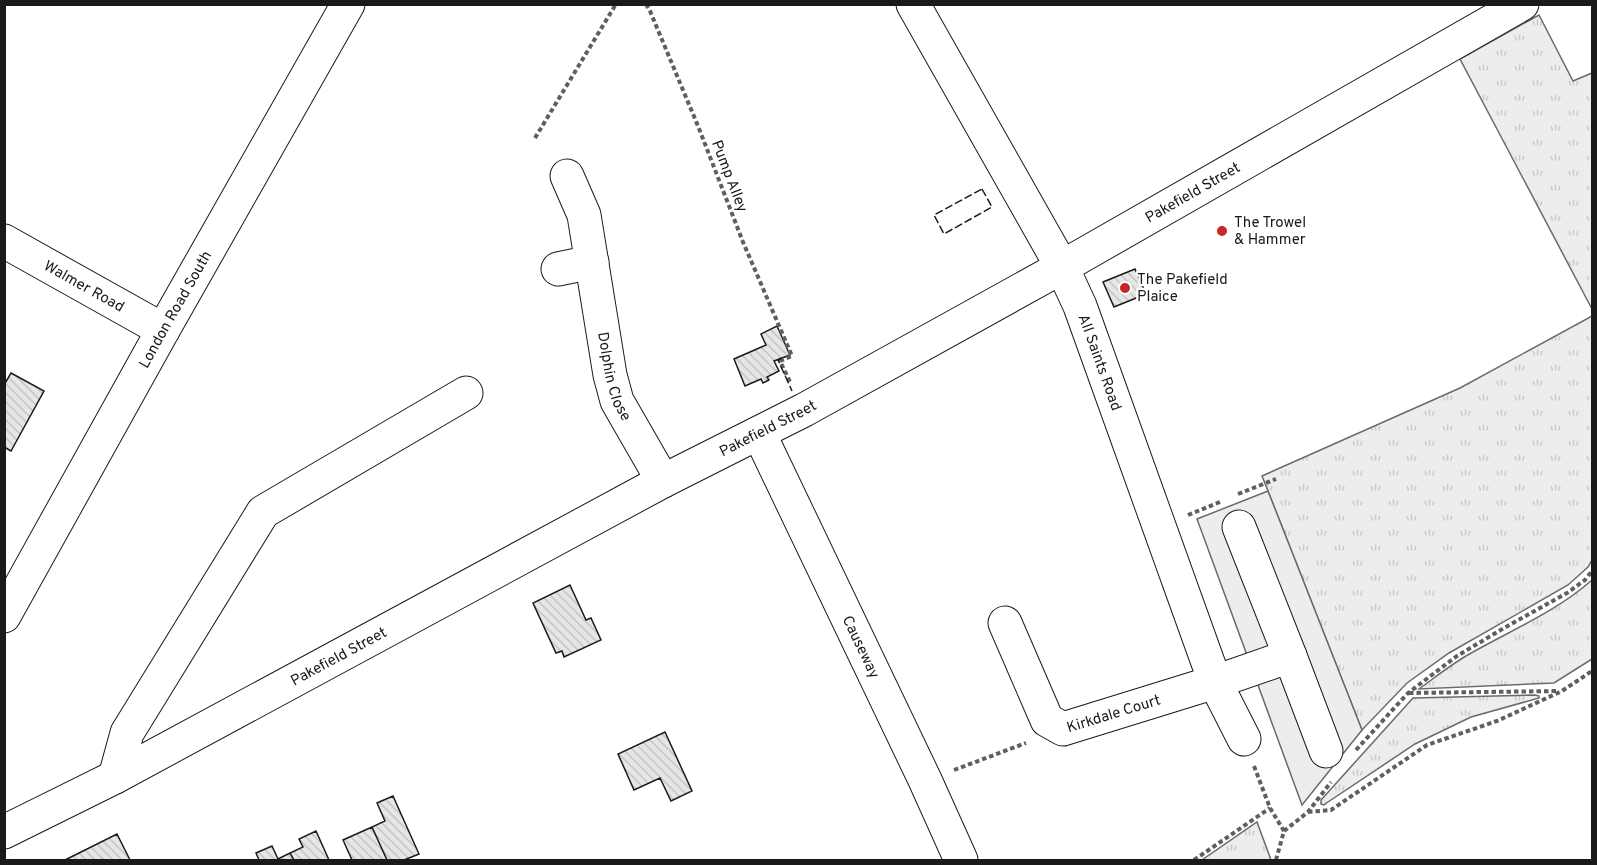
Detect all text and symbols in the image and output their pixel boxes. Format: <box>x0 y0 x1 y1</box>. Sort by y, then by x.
street label: Pump Alley <box>706 138 751 215</box>
street label: Pakefield Street <box>1142 159 1244 228</box>
place label: The Trowel & Hammer <box>1234 214 1306 250</box>
marker: The Trowel & Hammer <box>1215 224 1229 238</box>
street label: London Road South <box>136 248 217 372</box>
street label: Walmer Road <box>40 257 127 317</box>
place label: The Pakefield Plaice <box>1137 271 1228 307</box>
marker: The Pakefield Plaice <box>1118 281 1132 295</box>
street label: All Saints Road <box>1073 312 1125 414</box>
street label: Dolphin Close <box>592 331 635 425</box>
street label: Pakefield Street <box>717 397 820 462</box>
street label: Causeway <box>837 613 883 682</box>
street label: Pakefield Street <box>288 624 391 691</box>
street label: Kirkdale Court <box>1065 691 1163 738</box>

